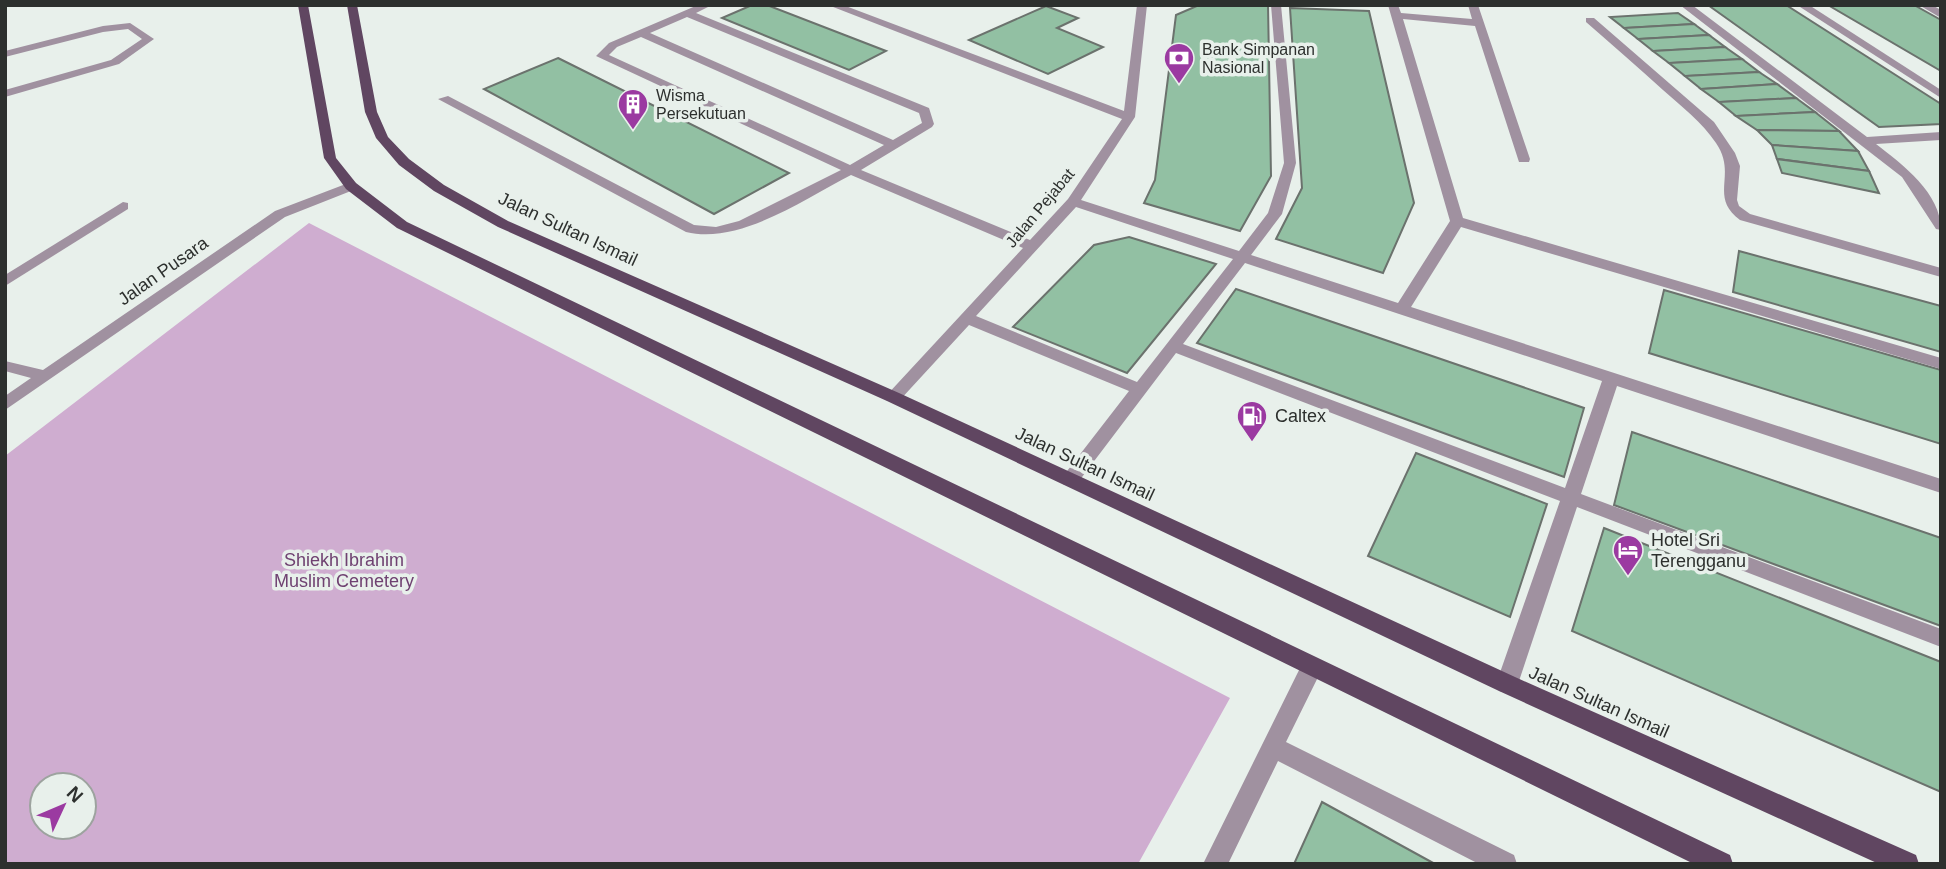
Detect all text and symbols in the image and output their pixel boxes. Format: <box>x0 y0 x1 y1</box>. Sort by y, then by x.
bank icon: Bank Simpanan Nasional <box>1162 41 1196 85</box>
place label: Bank Simpanan Nasional <box>1202 41 1315 76</box>
building icon: Wisma Persekutuan <box>616 87 650 131</box>
place label: Wisma Persekutuan <box>656 87 746 122</box>
street label: Jalan Pejabat <box>1002 165 1078 251</box>
street label: Jalan Sultan Ismail <box>495 188 641 270</box>
street label: Jalan Pusara <box>114 232 213 309</box>
fuel station icon: Caltex <box>1235 399 1269 443</box>
place label: Caltex <box>1275 406 1326 426</box>
street label: Jalan Sultan Ismail <box>1012 423 1158 505</box>
place label: Hotel Sri Terengganu <box>1651 530 1746 571</box>
hotel icon: Hotel Sri Terengganu <box>1611 533 1645 577</box>
park label: Shiekh Ibrahim Muslim Cemetery <box>274 550 414 591</box>
street label: Jalan Sultan Ismail <box>1526 662 1672 742</box>
north arrow <box>28 771 98 841</box>
text: N <box>63 782 87 807</box>

